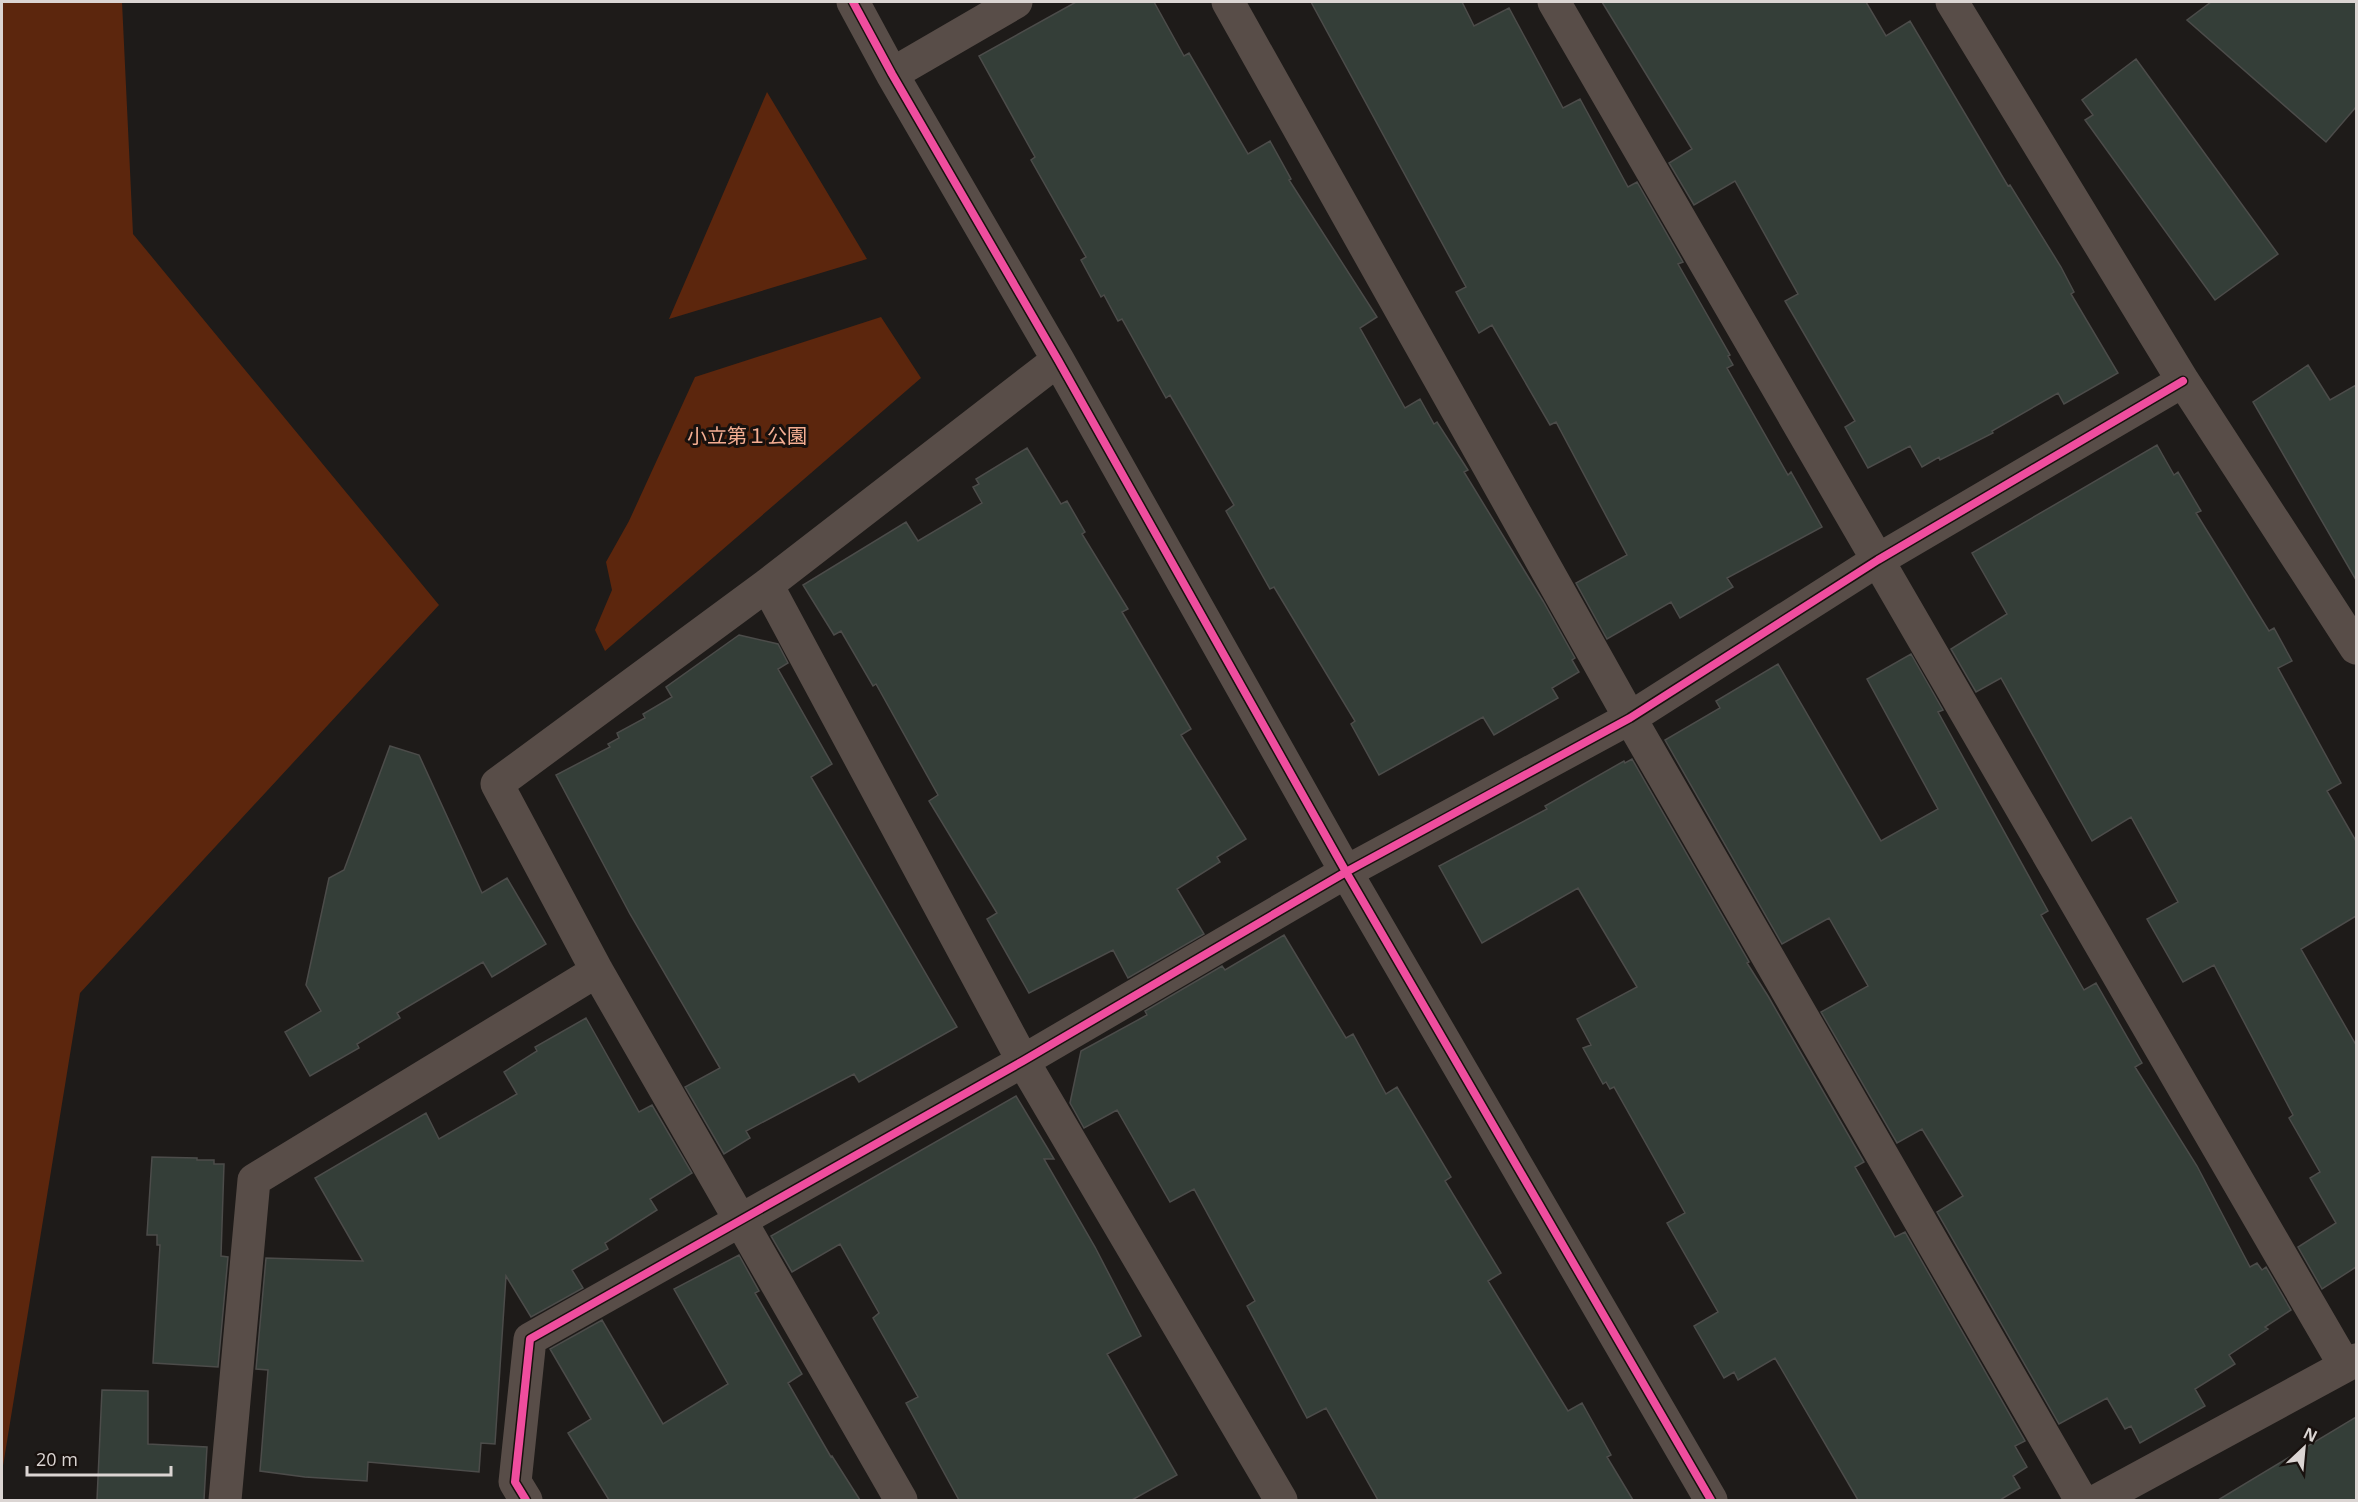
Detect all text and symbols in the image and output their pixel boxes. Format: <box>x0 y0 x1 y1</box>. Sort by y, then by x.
park label: 小立第１公園 <box>687 422 807 449</box>
north arrow <box>2274 1418 2334 1478</box>
text: N <box>2300 1422 2321 1447</box>
scale bar <box>27 1439 171 1477</box>
text: 20 m <box>36 1447 78 1471</box>

